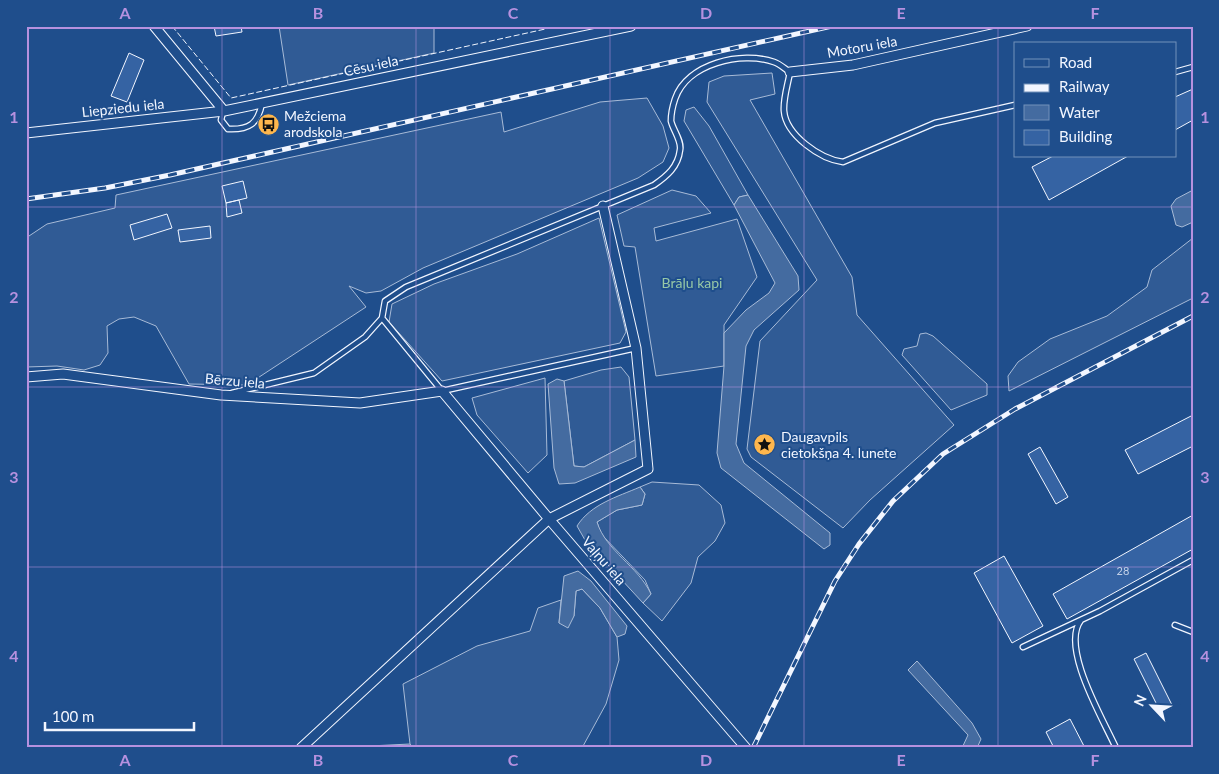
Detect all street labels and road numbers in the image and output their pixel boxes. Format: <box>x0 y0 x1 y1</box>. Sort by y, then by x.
street label: Motoru iela <box>825 32 898 61</box>
street label: Cēsu iela <box>342 51 400 80</box>
street label: Liepziedu iela <box>81 95 165 120</box>
street label: Bērzu iela <box>204 369 266 392</box>
street label: Vaļņu iela <box>579 533 630 589</box>

